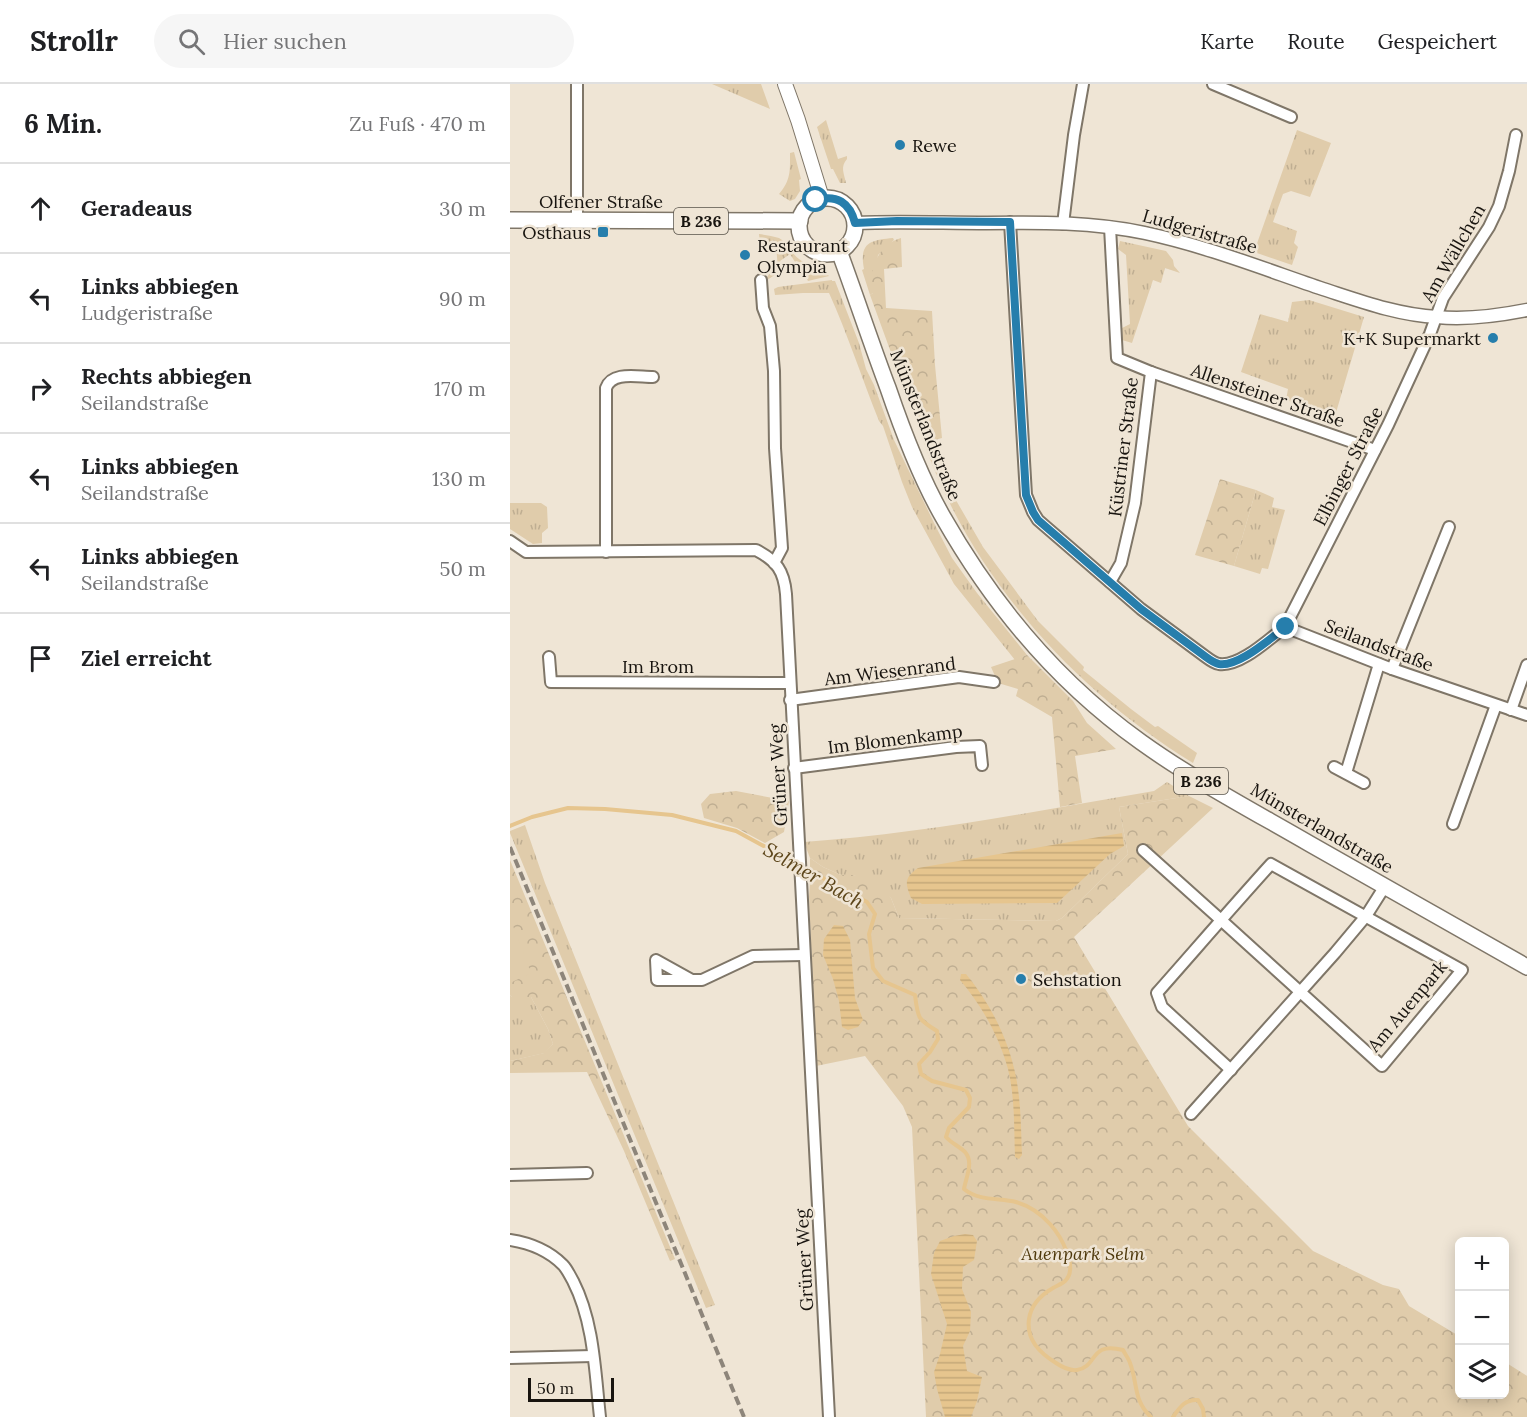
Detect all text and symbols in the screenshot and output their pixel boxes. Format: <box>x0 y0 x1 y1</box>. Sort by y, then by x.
search box <box>154 14 574 68</box>
text: Strollr <box>30 23 118 59</box>
icon: search <box>175 25 208 58</box>
text: Hier suchen <box>223 27 347 55</box>
text: Karte <box>1200 28 1254 55</box>
text: Route <box>1287 28 1345 55</box>
text: Gespeichert <box>1378 28 1497 55</box>
text: 6 Min. <box>24 107 102 140</box>
text: Zu Fuß · 470 m <box>349 111 486 136</box>
place label: Rewe <box>912 134 957 157</box>
marker: Rewe <box>893 138 907 152</box>
route start <box>802 186 828 212</box>
street label: Olfener Straße <box>539 190 663 213</box>
icon: ahead <box>24 192 57 225</box>
text: Geradeaus <box>81 194 192 222</box>
text: 30 m <box>439 196 486 221</box>
street label: Am Wällchen <box>1415 200 1490 307</box>
street label: Ludgeristraße <box>1140 204 1260 258</box>
road number: B 236 <box>674 208 728 234</box>
place label: Osthaus <box>522 221 591 244</box>
marker: Osthaus <box>596 225 610 239</box>
place label: Restaurant Olympia <box>757 234 848 278</box>
marker: Restaurant Olympia <box>738 248 752 262</box>
text: Links abbiegen <box>81 272 239 300</box>
icon: left <box>24 282 57 315</box>
text: 90 m <box>439 286 486 311</box>
text: Ludgeristraße <box>81 300 213 325</box>
place label: K+K Supermarkt <box>1343 327 1481 350</box>
marker: K+K Supermarkt <box>1486 331 1500 345</box>
street label: Münsterlandstraße <box>885 346 967 504</box>
street label: Allensteiner Straße <box>1187 358 1348 432</box>
text: Rechts abbiegen <box>81 362 252 390</box>
icon: right <box>24 372 57 405</box>
text: 170 m <box>434 376 486 401</box>
street label: Küstriner Straße <box>1103 376 1143 518</box>
text: Seilandstraße <box>81 390 209 415</box>
street label: Elbinger Straße <box>1308 402 1388 529</box>
text: Links abbiegen <box>81 452 239 480</box>
icon: left <box>24 462 57 495</box>
text: 130 m <box>432 466 486 491</box>
text: Seilandstraße <box>81 480 209 505</box>
text: Links abbiegen <box>81 542 239 570</box>
icon: left <box>24 552 57 585</box>
text: 50 m <box>440 556 486 581</box>
text: Seilandstraße <box>81 570 209 595</box>
route end <box>1272 613 1298 639</box>
street label: Seilandstraße <box>1321 614 1437 676</box>
icon: arrive <box>24 642 57 675</box>
text: Ziel erreicht <box>81 644 212 672</box>
street label: Am Wiesenrand <box>822 652 957 691</box>
street label: Im Brom <box>622 655 694 678</box>
street label: Im Blomenkamp <box>826 719 964 759</box>
street label: Grüner Weg <box>764 722 792 827</box>
road number: B 236 <box>1174 768 1228 794</box>
street label: Münsterlandstraße <box>1246 778 1398 878</box>
water label: Selmer Bach <box>759 836 869 914</box>
street label: Am Auenpark <box>1361 955 1452 1057</box>
place label: Sehstation <box>1033 968 1122 991</box>
marker: Sehstation <box>1014 972 1028 986</box>
street label: Grüner Weg <box>790 1207 818 1312</box>
map controls <box>1455 1237 1509 1399</box>
button: + <box>1455 1237 1509 1291</box>
park label: Auenpark Selm <box>1020 1242 1145 1265</box>
button: − <box>1455 1291 1509 1345</box>
button: layers <box>1455 1345 1509 1399</box>
scale bar <box>528 1375 614 1402</box>
text: 50 m <box>537 1378 574 1398</box>

